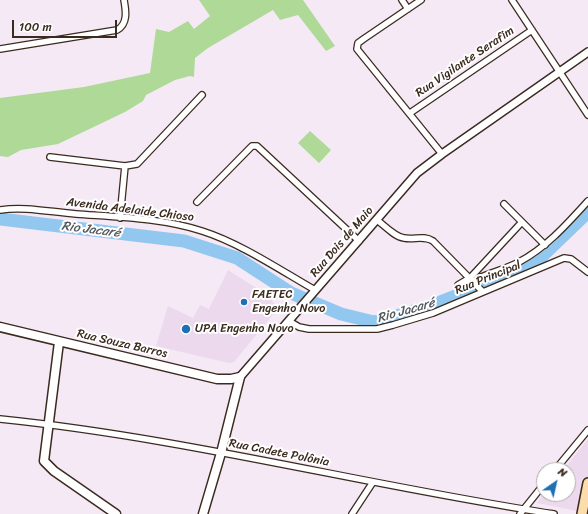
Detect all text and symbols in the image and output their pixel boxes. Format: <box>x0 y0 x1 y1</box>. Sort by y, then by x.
scale bar <box>14 12 119 38</box>
text: 100 m <box>19 16 52 38</box>
street label: Rua Vigilante Serafim <box>413 24 517 100</box>
street label: Avenida Adelaide Chioso <box>65 195 195 225</box>
street label: Rua Dois de Maio <box>307 204 377 280</box>
water label: Rio Jacaré <box>61 219 121 241</box>
street label: Rua Principal <box>453 258 523 298</box>
place label: FAETEC Engenho Novo <box>252 288 325 316</box>
water label: Rio Jacaré <box>375 295 437 327</box>
marker: FAETEC Engenho Novo <box>239 297 249 307</box>
place label: UPA Engenho Novo <box>195 322 294 336</box>
marker: UPA Engenho Novo <box>180 323 192 335</box>
street label: Rua Souza Barros <box>75 327 169 361</box>
street label: Rua Cadete Polônia <box>228 436 330 470</box>
north arrow <box>536 462 576 502</box>
text: N <box>554 462 571 482</box>

